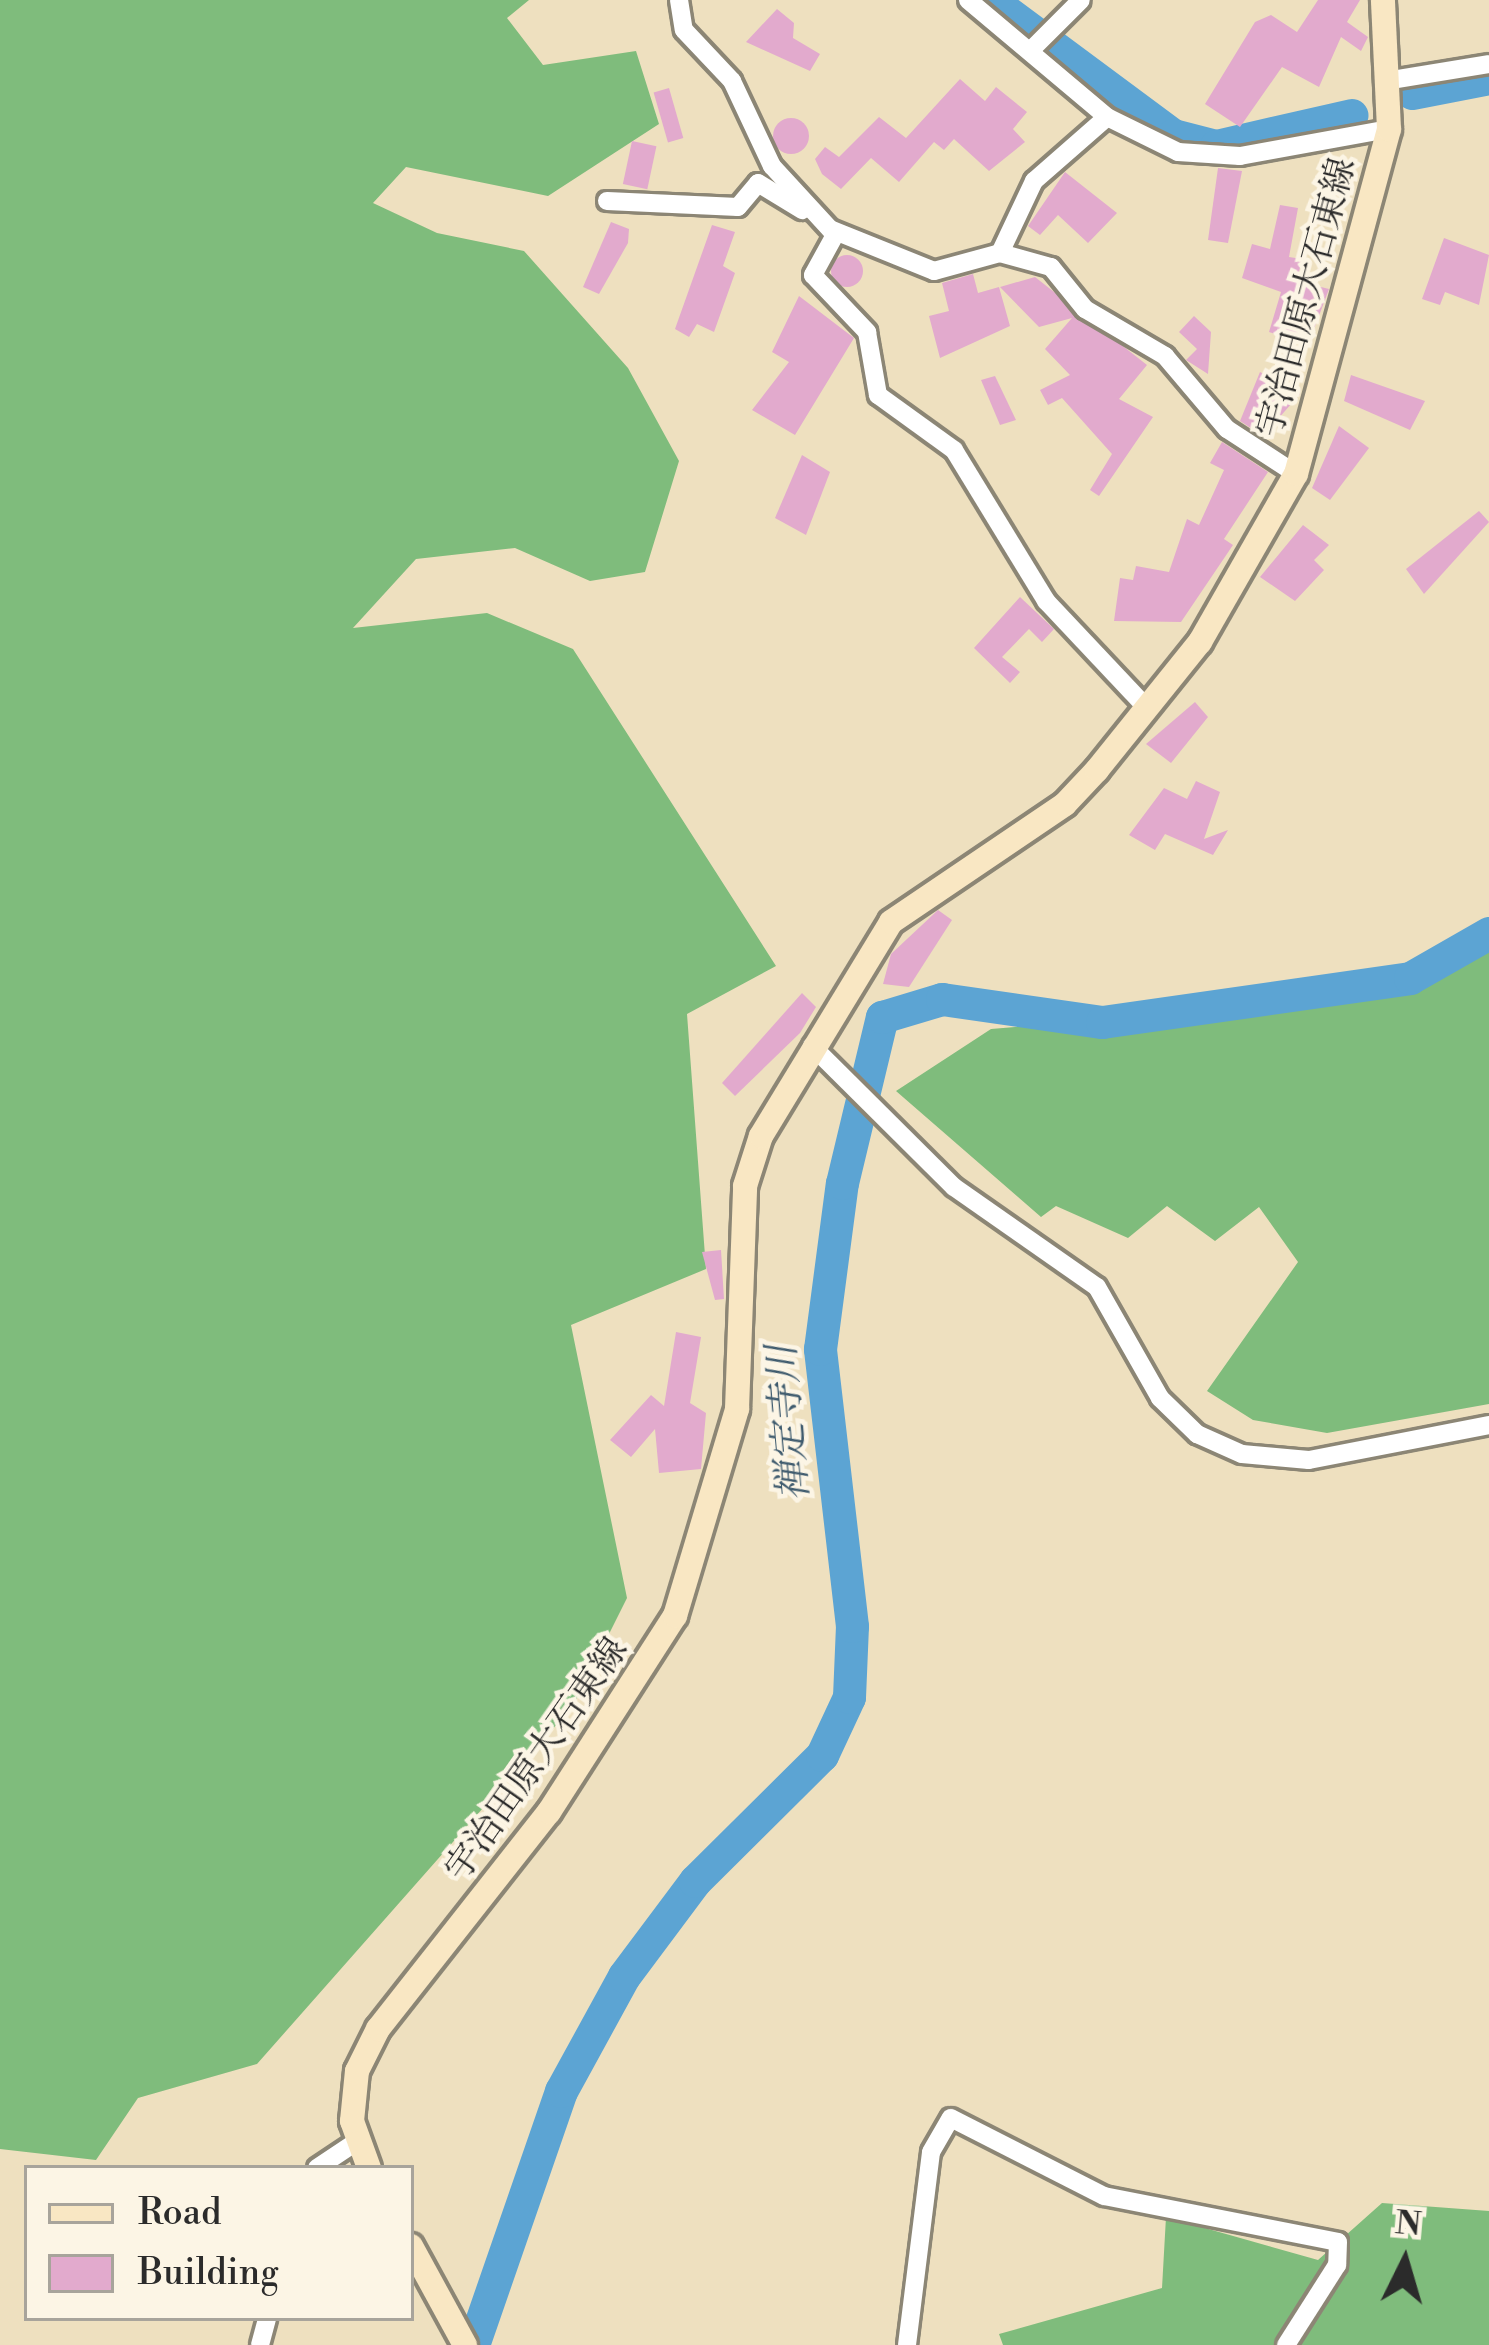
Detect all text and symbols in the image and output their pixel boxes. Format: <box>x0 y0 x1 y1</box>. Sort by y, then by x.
street label: 宇治田原大石東線 <box>1249 153 1365 443</box>
water label: 禅定寺川 <box>760 1343 820 1503</box>
street label: 宇治田原大石東線 <box>437 1630 637 1890</box>
legend <box>24 2165 414 2321</box>
text: Road <box>138 2191 221 2236</box>
north arrow <box>1345 2201 1465 2321</box>
text: N <box>1393 2203 1423 2246</box>
text: Building <box>138 2251 279 2296</box>

